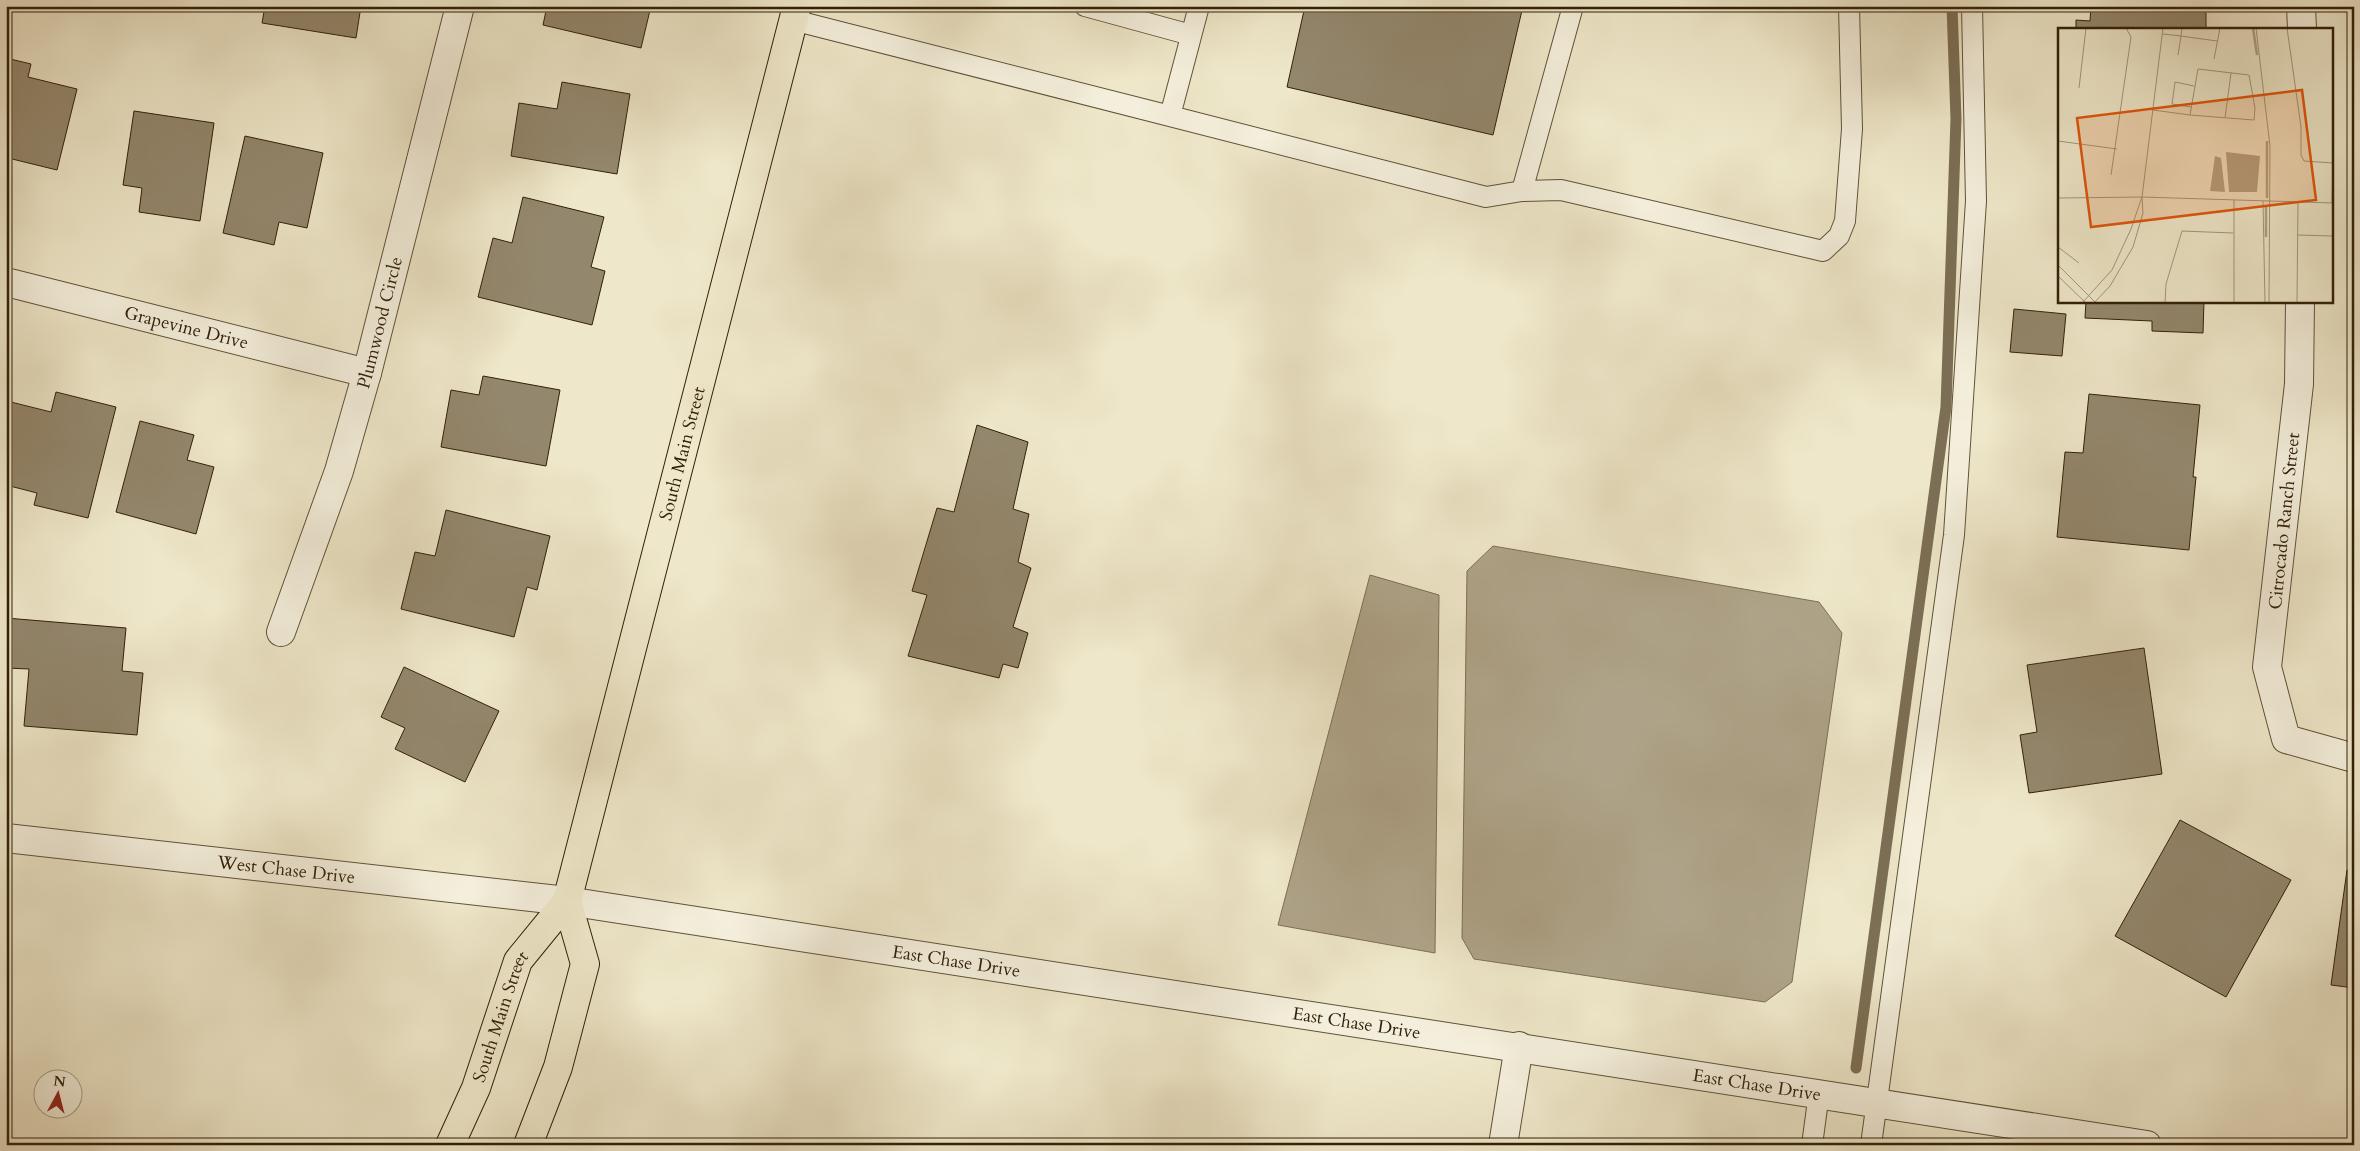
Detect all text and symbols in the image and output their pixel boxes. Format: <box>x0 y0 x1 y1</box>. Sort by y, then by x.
inset map <box>2058 28 2332 302</box>
street label: Plumwood Circle <box>351 254 409 392</box>
street label: Grapevine Drive <box>121 300 251 356</box>
street label: South Main Street <box>653 384 712 523</box>
street label: Citrocado Ranch Street <box>2263 431 2306 611</box>
street label: West Chase Drive <box>215 850 356 890</box>
street label: East Chase Drive <box>890 939 1022 984</box>
street label: South Main Street <box>467 945 535 1086</box>
street label: East Chase Drive <box>1291 1001 1422 1046</box>
street label: East Chase Drive <box>1691 1063 1823 1107</box>
north arrow <box>32 1068 82 1118</box>
text: N <box>52 1071 67 1092</box>

